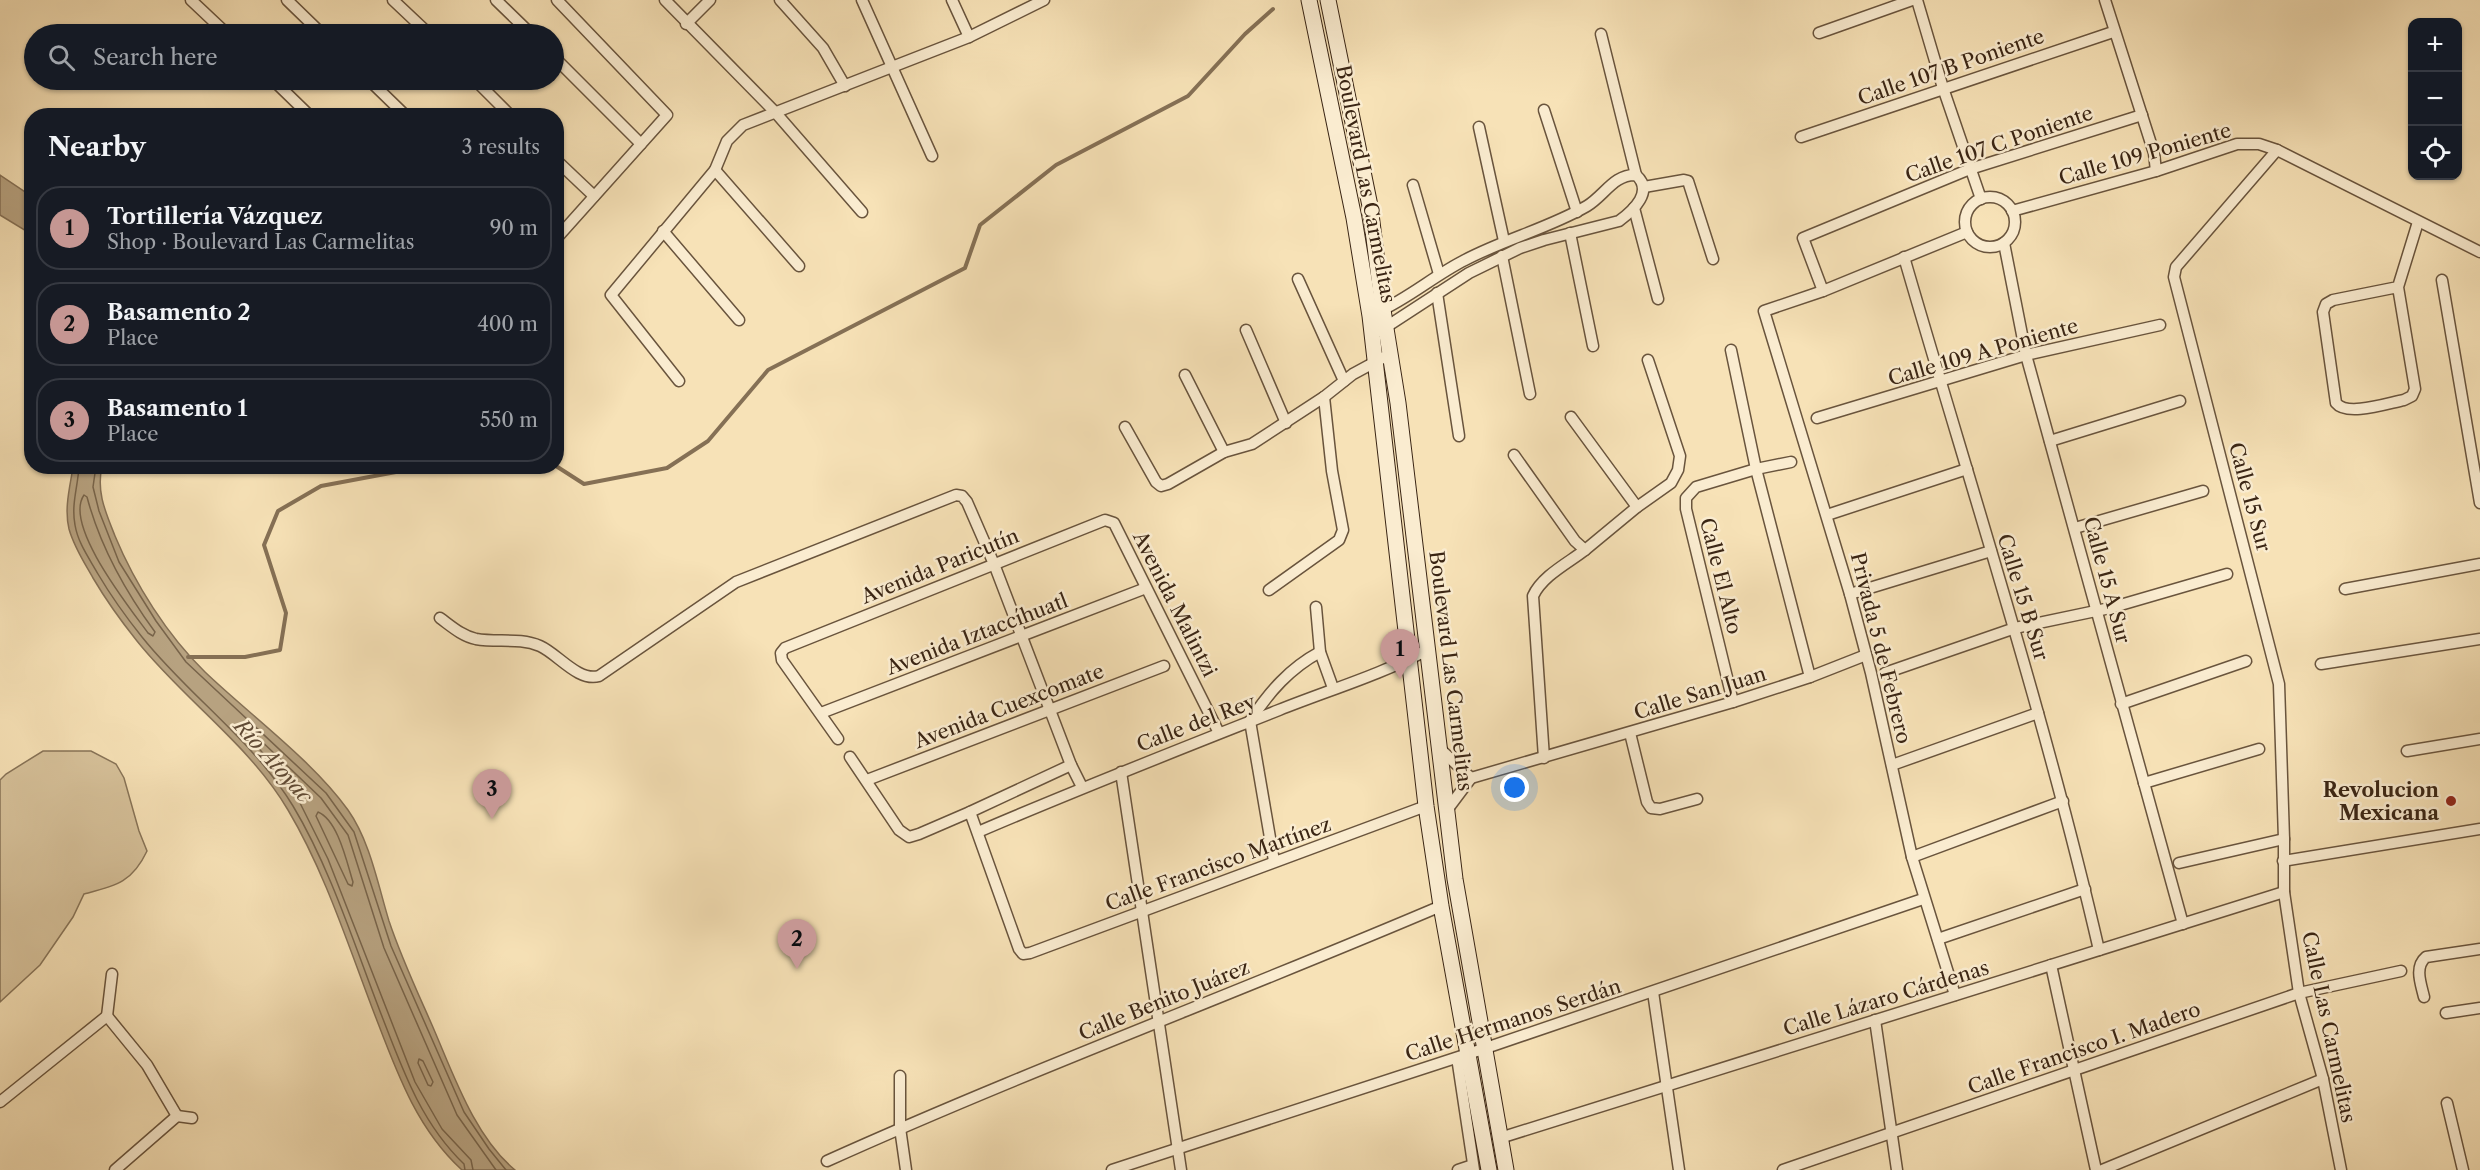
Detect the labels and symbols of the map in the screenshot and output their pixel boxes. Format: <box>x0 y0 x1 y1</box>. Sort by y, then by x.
street label: Calle 107 B Poniente <box>1855 24 2047 110</box>
street label: Boulevard Las Carmelitas <box>1331 63 1401 305</box>
street label: Calle 107 C Poniente <box>1902 101 2096 187</box>
street label: Calle 109 Poniente <box>2056 118 2234 190</box>
street label: Calle 109 A Poniente <box>1885 313 2081 391</box>
street label: Calle 15 Sur <box>2224 440 2276 555</box>
street label: Calle 15 A Sur <box>2079 514 2136 647</box>
street label: Calle El Alto <box>1695 515 1747 637</box>
street label: Avenida Paricutín <box>857 523 1023 609</box>
street label: Avenida Malintzi <box>1128 526 1222 681</box>
street label: Calle 15 B Sur <box>1992 531 2054 664</box>
street label: Boulevard Las Carmelitas <box>1424 549 1478 793</box>
street label: Privada 5 de Febrero <box>1846 550 1916 746</box>
street label: Avenida Iztaccíhuatl <box>882 588 1071 680</box>
pin: 1 <box>1380 630 1420 679</box>
street label: Avenida Cuexcomate <box>910 659 1107 754</box>
street label: Calle San Juan <box>1631 661 1769 724</box>
street label: Calle del Rey <box>1133 689 1260 757</box>
water label: Río Atoyac <box>228 712 319 809</box>
pin: 3 <box>472 770 512 819</box>
your location <box>1500 773 1529 802</box>
place label: Revolucion Mexicana <box>2323 778 2439 825</box>
marker: Revolucion Mexicana <box>2444 794 2458 808</box>
street label: Calle Francisco Martínez <box>1102 812 1334 916</box>
pin: 2 <box>778 920 816 969</box>
street label: Calle Las Carmelitas <box>2297 929 2361 1125</box>
street label: Calle Benito Juárez <box>1075 955 1253 1045</box>
street label: Calle Lázaro Cárdenas <box>1780 955 1992 1041</box>
street label: Calle Hermanos Serdán <box>1402 974 1624 1066</box>
street label: Calle Francisco I. Madero <box>1964 997 2204 1099</box>

